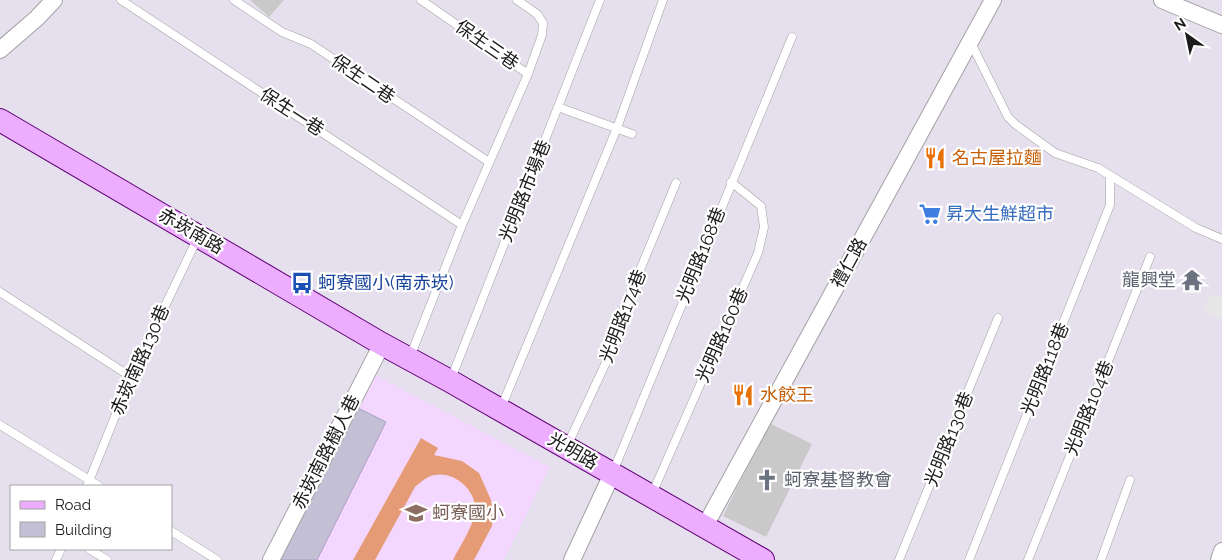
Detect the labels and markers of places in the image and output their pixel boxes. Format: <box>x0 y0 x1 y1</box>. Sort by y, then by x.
restaurant icon: 名古屋拉麵 <box>922 145 948 171</box>
place label: 名古屋拉麵 <box>952 147 1042 168</box>
supermarket icon: 昇大生鮮超市 <box>917 201 943 227</box>
place label: 昇大生鮮超市 <box>946 203 1054 224</box>
temple icon: 龍興堂 <box>1179 267 1205 293</box>
place label: 龍興堂 <box>1122 269 1176 290</box>
bus stop icon: 蚵寮國小(南赤崁) <box>289 270 315 296</box>
place label: 蚵寮國小(南赤崁) <box>318 272 454 293</box>
restaurant icon: 水餃王 <box>730 382 756 408</box>
place label: 水餃王 <box>760 384 814 405</box>
church icon: 蚵寮基督教會 <box>754 467 780 493</box>
place label: 蚵寮基督教會 <box>784 469 892 490</box>
school or university icon: 蚵寮國小 <box>403 500 429 526</box>
place label: 蚵寮國小 <box>432 502 504 523</box>

